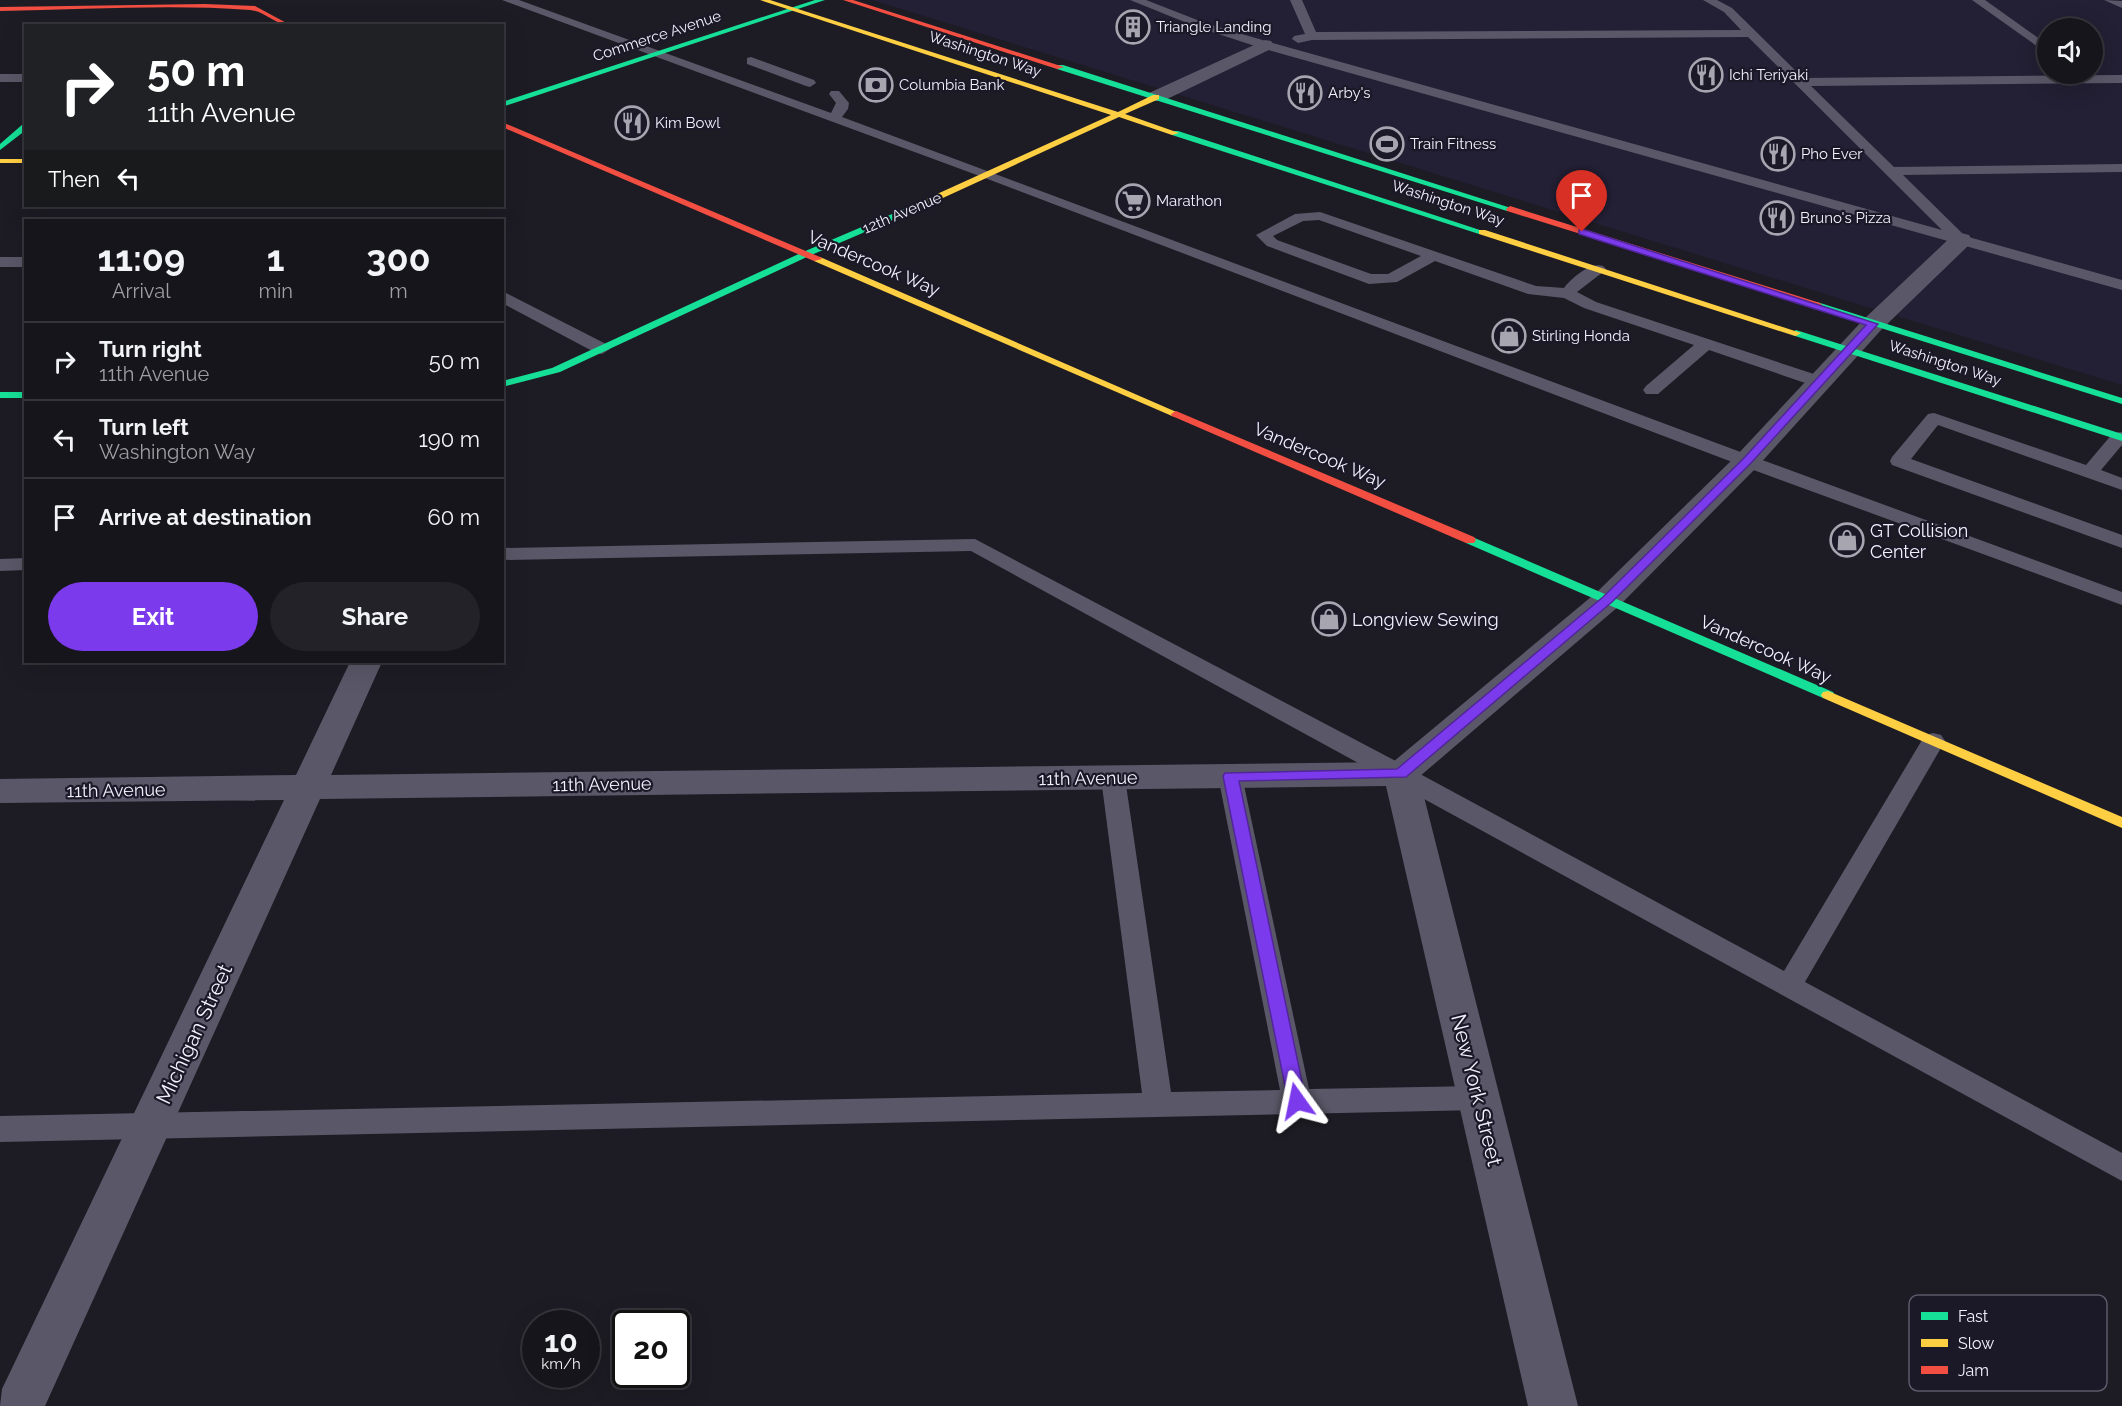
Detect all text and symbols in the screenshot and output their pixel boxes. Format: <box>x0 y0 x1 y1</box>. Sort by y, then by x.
street label: Commerce Avenue <box>591 7 723 65</box>
building icon: Triangle Landing <box>1115 9 1151 45</box>
place label: Triangle Landing <box>1156 18 1272 36</box>
map controls <box>2037 18 2103 84</box>
button: sound <box>2037 18 2103 84</box>
street label: Washington Way <box>926 27 1044 81</box>
text: 50 m <box>147 47 245 96</box>
icon: right <box>48 48 126 126</box>
restaurant icon: Ichi Teriyaki <box>1688 57 1724 93</box>
place label: Ichi Teriyaki <box>1729 66 1808 84</box>
bank icon: Columbia Bank <box>858 67 894 103</box>
restaurant icon: Arby's <box>1287 75 1323 111</box>
place label: Columbia Bank <box>899 76 1004 94</box>
place label: Arby's <box>1328 84 1371 102</box>
text: 11th Avenue <box>147 97 296 128</box>
restaurant icon: Kim Bowl <box>614 105 650 141</box>
place label: Kim Bowl <box>655 114 721 132</box>
sports icon: Train Fitness <box>1369 126 1405 162</box>
place label: Train Fitness <box>1410 135 1496 153</box>
restaurant icon: Pho Ever <box>1760 136 1796 172</box>
place label: Pho Ever <box>1801 145 1863 163</box>
icon: left <box>112 162 145 195</box>
text: Then <box>48 166 100 192</box>
pin <box>1556 170 1607 232</box>
street label: Washington Way <box>1389 176 1507 230</box>
icon: arrive <box>1565 179 1598 212</box>
supermarket icon: Marathon <box>1115 183 1151 219</box>
street label: 12th Avenue <box>860 188 944 238</box>
place label: Marathon <box>1156 192 1222 210</box>
restaurant icon: Bruno's Pizza <box>1759 200 1795 236</box>
place label: Bruno's Pizza <box>1800 209 1891 227</box>
street label: Vandercook Way <box>805 226 943 300</box>
text: 11:09 <box>97 237 185 279</box>
text: 1 <box>267 237 285 279</box>
text: 300 <box>366 237 431 279</box>
text: Arrival <box>112 279 171 303</box>
text: min <box>259 279 293 303</box>
text: m <box>389 279 408 303</box>
shop icon: Stirling Honda <box>1491 318 1527 354</box>
place label: Stirling Honda <box>1532 327 1630 345</box>
text: Turn right <box>99 336 202 362</box>
street label: Washington Way <box>1886 336 2004 390</box>
icon: right <box>48 345 81 378</box>
text: 50 m <box>429 348 480 374</box>
text: 11th Avenue <box>99 362 209 386</box>
text: Turn left <box>99 414 189 440</box>
street label: Vandercook Way <box>1251 418 1389 492</box>
icon: left <box>48 423 81 456</box>
text: 190 m <box>418 426 480 452</box>
text: Washington Way <box>99 440 255 464</box>
icon: arrive <box>48 501 81 534</box>
text: Arrive at destination <box>99 504 312 530</box>
text: 60 m <box>427 504 480 530</box>
place label: GT Collision Center <box>1870 520 1968 562</box>
shop icon: GT Collision Center <box>1829 522 1865 558</box>
button: Exit <box>48 582 258 651</box>
button: Share <box>270 582 480 651</box>
shop icon: Longview Sewing <box>1311 601 1347 637</box>
place label: Longview Sewing <box>1352 609 1499 630</box>
street label: Vandercook Way <box>1697 611 1835 687</box>
street label: 11th Avenue <box>1038 767 1138 789</box>
street label: 11th Avenue <box>552 773 652 795</box>
street label: 11th Avenue <box>66 779 166 801</box>
street label: Michigan Street <box>151 960 237 1108</box>
street label: New York Street <box>1446 1012 1508 1168</box>
position arrow <box>1265 1069 1329 1133</box>
legend <box>1909 1295 2107 1391</box>
text: Fast <box>1958 1307 1989 1326</box>
speed limit sign: 20 <box>612 1310 690 1388</box>
text: 10 <box>544 1324 578 1359</box>
text: Slow <box>1958 1334 1994 1353</box>
text: km/h <box>541 1355 581 1373</box>
text: Jam <box>1958 1361 1989 1380</box>

